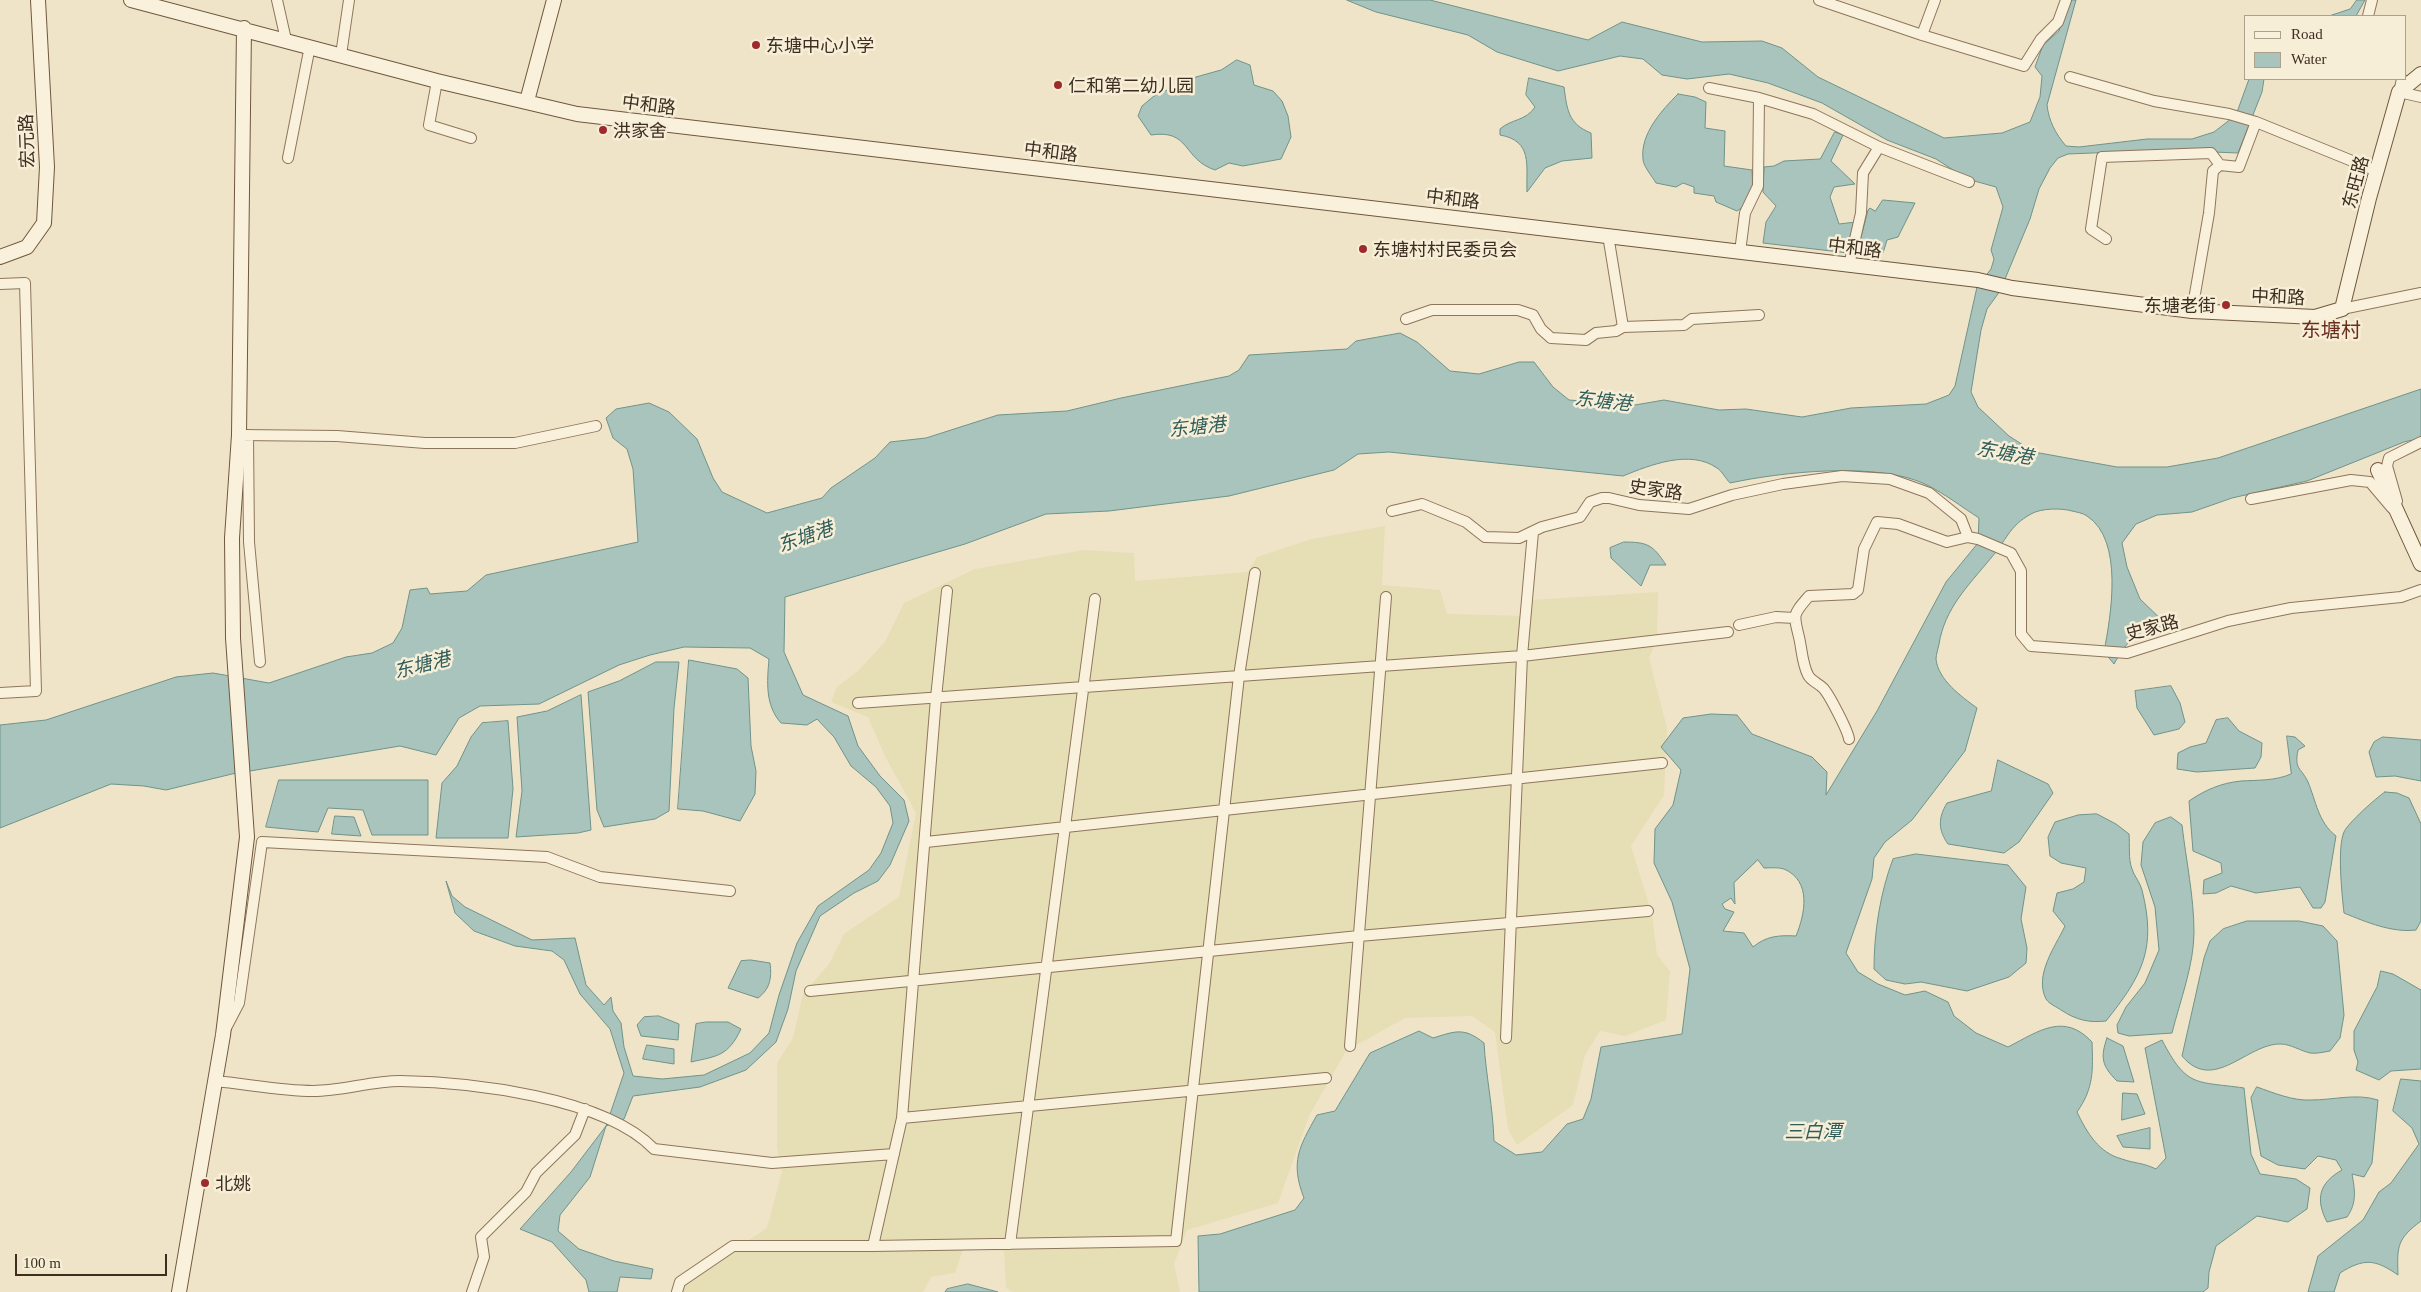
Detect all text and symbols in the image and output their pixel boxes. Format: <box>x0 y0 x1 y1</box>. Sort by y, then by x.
legend <box>2244 15 2406 80</box>
text: Road <box>2291 26 2323 42</box>
place label: 东塘中心小学 <box>766 34 874 56</box>
marker: 东塘中心小学 <box>750 39 762 51</box>
text: Water <box>2291 51 2326 67</box>
place label: 仁和第二幼儿园 <box>1068 74 1194 96</box>
marker: 仁和第二幼儿园 <box>1052 79 1064 91</box>
street label: 中和路 <box>621 90 677 118</box>
street label: 宏元路 <box>14 114 38 168</box>
place label: 洪家舍 <box>613 119 667 141</box>
marker: 洪家舍 <box>597 124 609 136</box>
street label: 中和路 <box>1023 137 1079 165</box>
street label: 东旺路 <box>2338 153 2372 211</box>
street label: 中和路 <box>1425 184 1481 212</box>
street label: 中和路 <box>1827 233 1883 261</box>
place label: 东塘村村民委员会 <box>1373 238 1517 260</box>
marker: 东塘村村民委员会 <box>1357 243 1369 255</box>
street label: 中和路 <box>2250 284 2306 308</box>
place label: 东塘老街 <box>2144 294 2216 316</box>
marker: 东塘老街 <box>2220 299 2232 311</box>
district label: 东塘村 <box>2301 317 2361 341</box>
water label: 东塘港 <box>1573 386 1633 414</box>
water label: 东塘港 <box>1167 412 1227 440</box>
water label: 东塘港 <box>1975 436 2035 468</box>
street label: 史家路 <box>1628 475 1684 503</box>
water label: 东塘港 <box>774 516 836 556</box>
street label: 史家路 <box>2123 610 2181 644</box>
water label: 东塘港 <box>392 646 452 682</box>
water label: 三白潭 <box>1785 1120 1841 1142</box>
place label: 北姚 <box>215 1172 251 1194</box>
marker: 北姚 <box>199 1177 211 1189</box>
scale bar <box>18 1244 170 1276</box>
text: 100 m <box>23 1255 61 1271</box>

